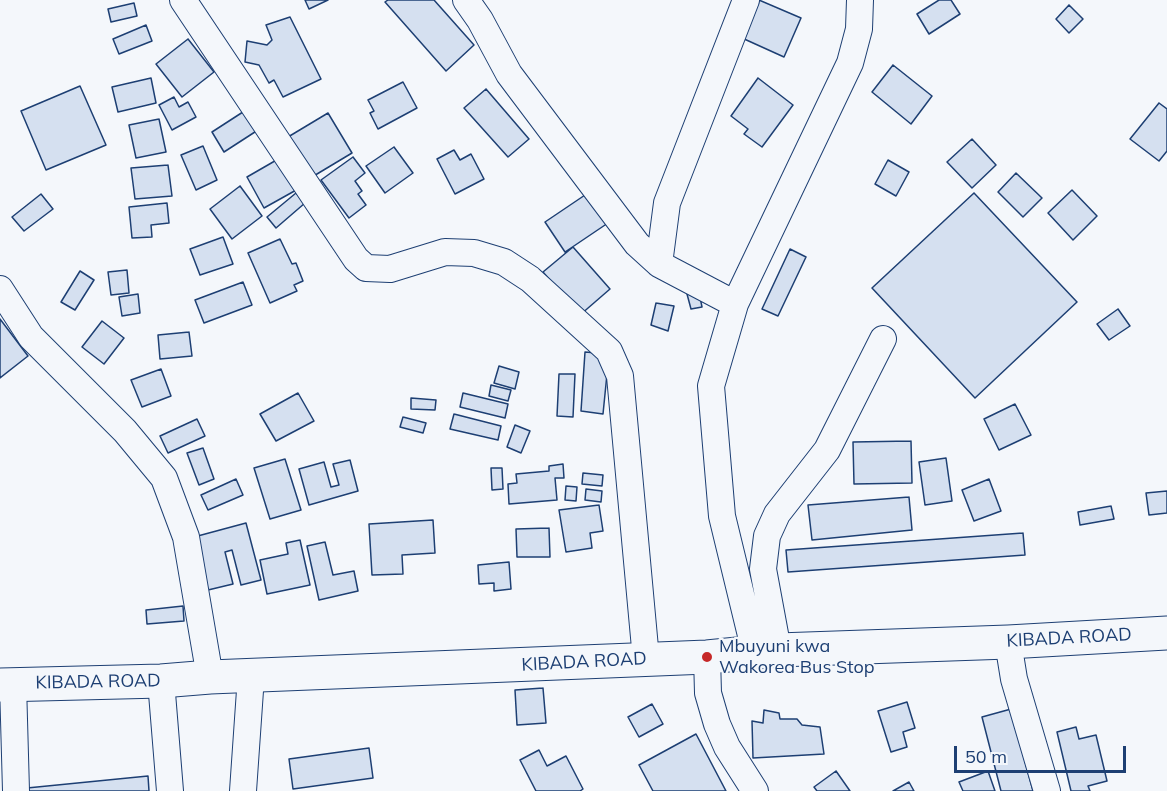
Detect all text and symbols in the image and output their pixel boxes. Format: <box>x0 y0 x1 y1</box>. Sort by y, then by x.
street label: KIBADA ROAD <box>1006 624 1132 652</box>
place label: Mbuyuni kwa Wakorea Bus Stop <box>719 636 875 678</box>
street label: KIBADA ROAD <box>521 648 647 676</box>
marker: Mbuyuni kwa Wakorea Bus Stop <box>700 650 714 664</box>
street label: KIBADA ROAD <box>35 670 161 694</box>
scale bar <box>957 734 1130 772</box>
text: 50 m <box>965 745 1007 768</box>

